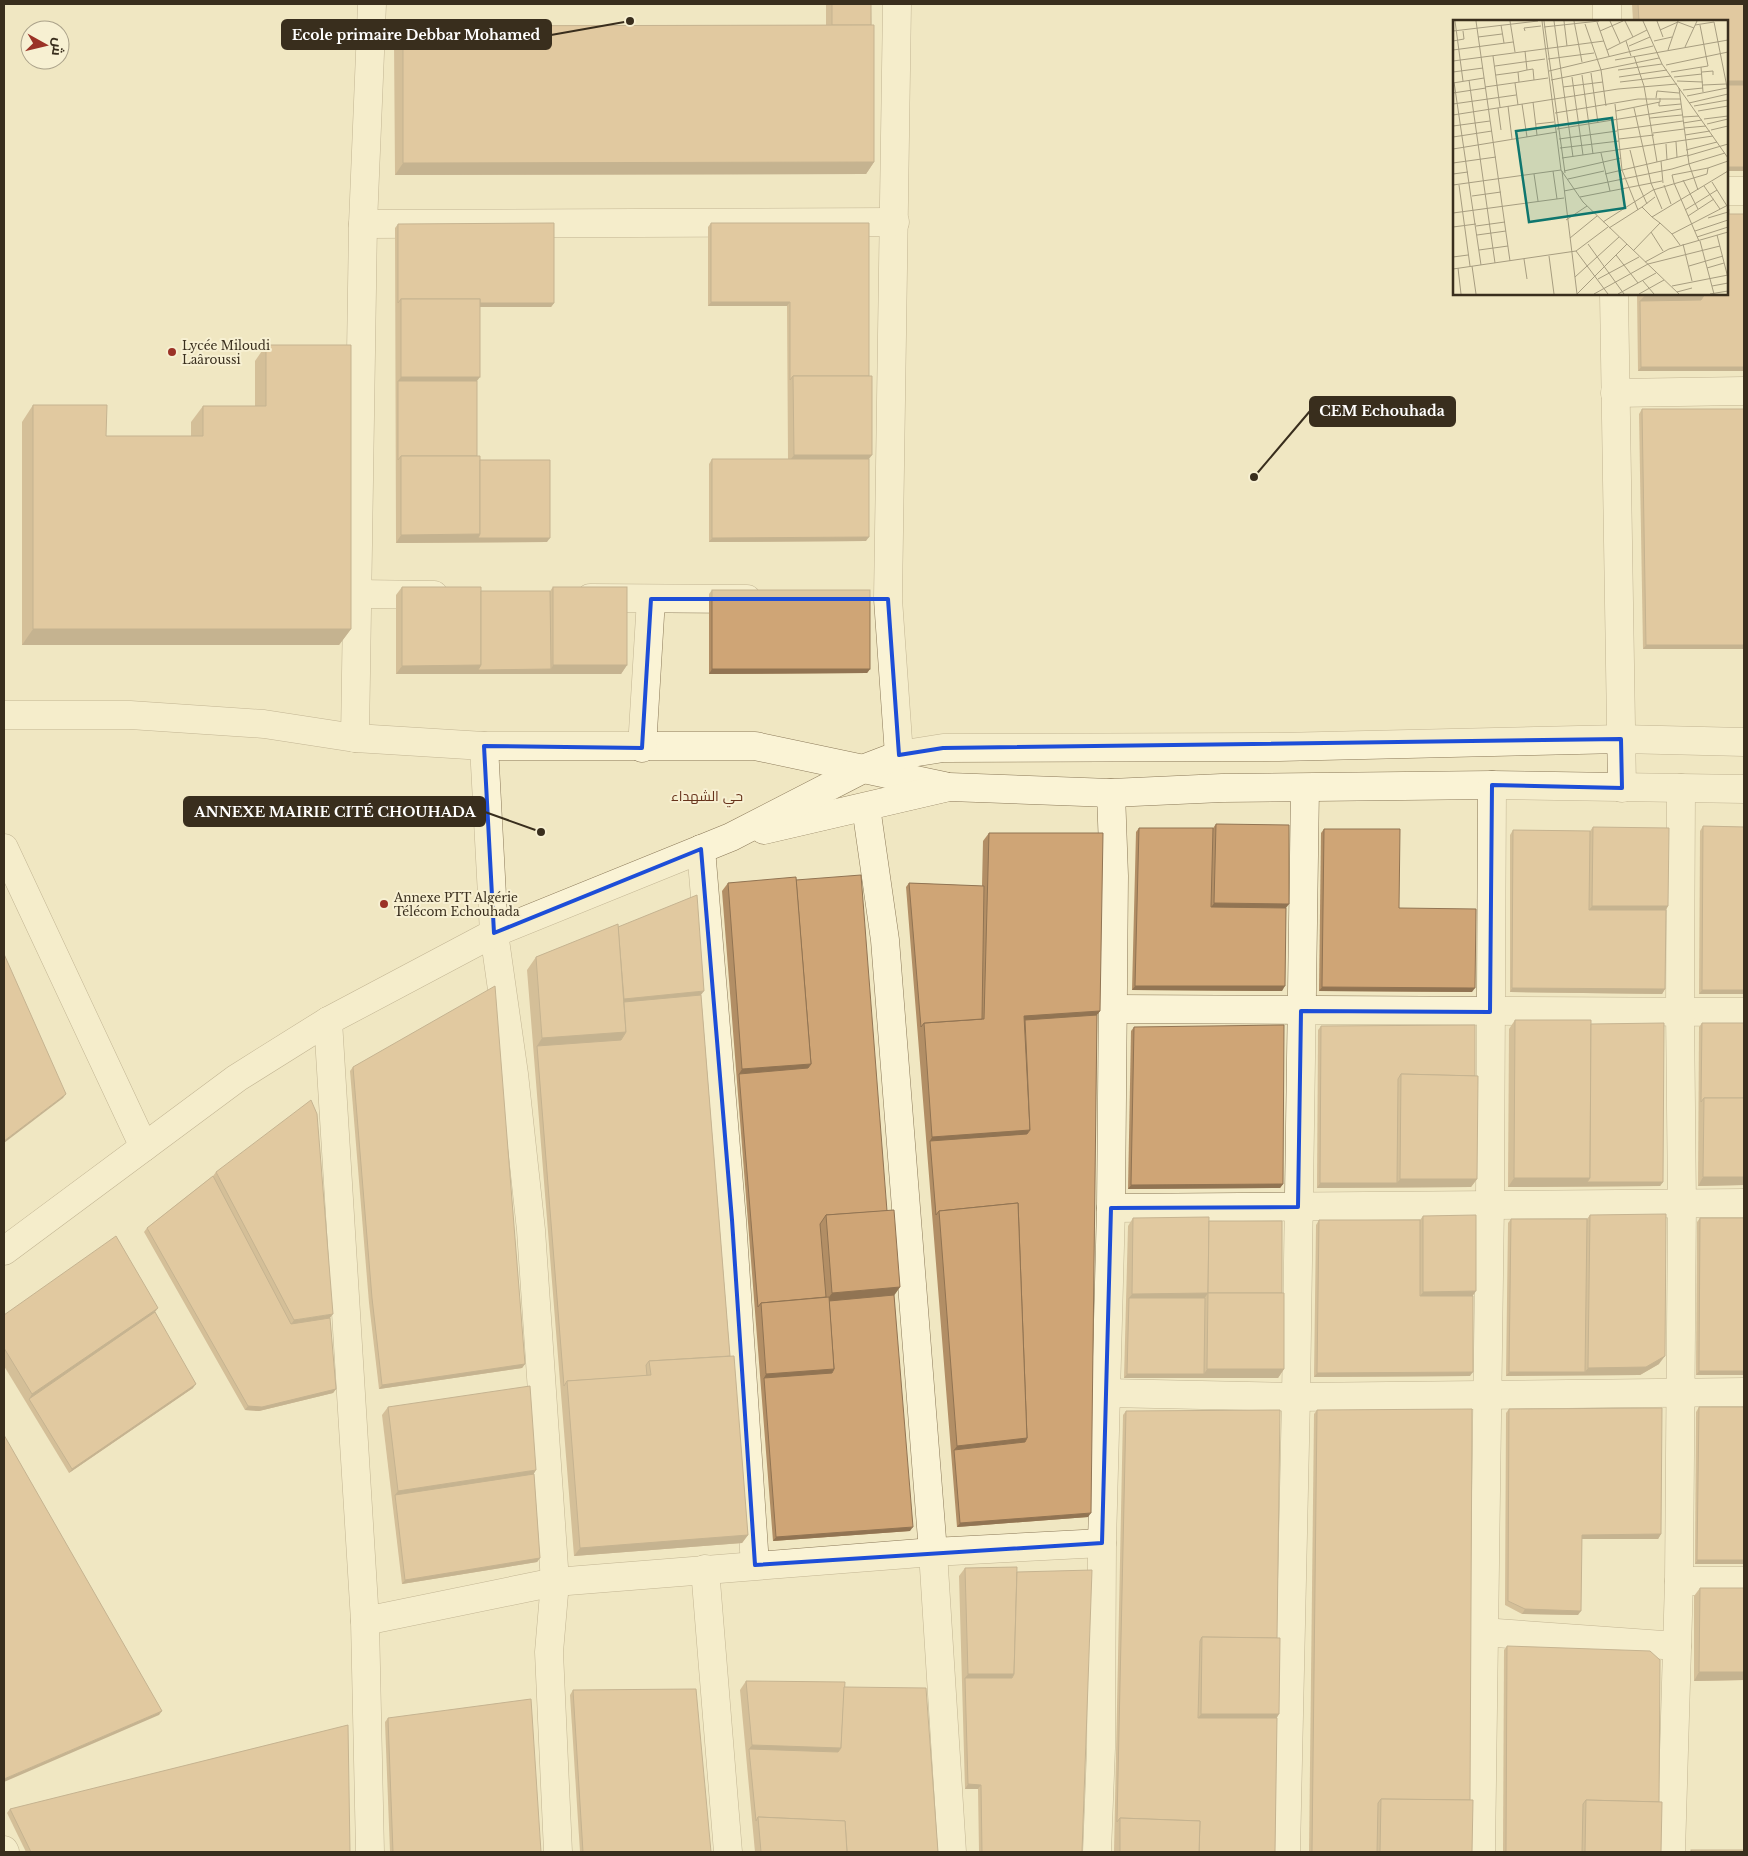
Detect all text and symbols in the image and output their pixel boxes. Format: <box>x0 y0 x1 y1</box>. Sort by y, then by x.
north arrow <box>20 20 70 70</box>
callout: Ecole primaire Debbar Mohamed <box>282 20 551 49</box>
inset map <box>1453 20 1728 295</box>
text: Ecole primaire Debbar Mohamed <box>292 26 541 44</box>
text: ش <box>48 37 68 57</box>
place label: Lycée Miloudi Laâroussi <box>182 338 270 367</box>
marker: Lycée Miloudi Laâroussi <box>166 346 178 358</box>
callout: CEM Echouhada <box>1310 397 1455 426</box>
text: CEM Echouhada <box>1319 402 1445 420</box>
district label: حي الشهداء <box>671 787 743 808</box>
callout: ANNEXE MAIRIE CITÉ CHOUHADA <box>184 797 485 826</box>
text: ANNEXE MAIRIE CITÉ CHOUHADA <box>193 803 476 821</box>
place label: Annexe PTT Algérie Télécom Echouhada <box>393 890 520 919</box>
marker: Annexe PTT Algérie Télécom Echouhada <box>378 898 390 910</box>

